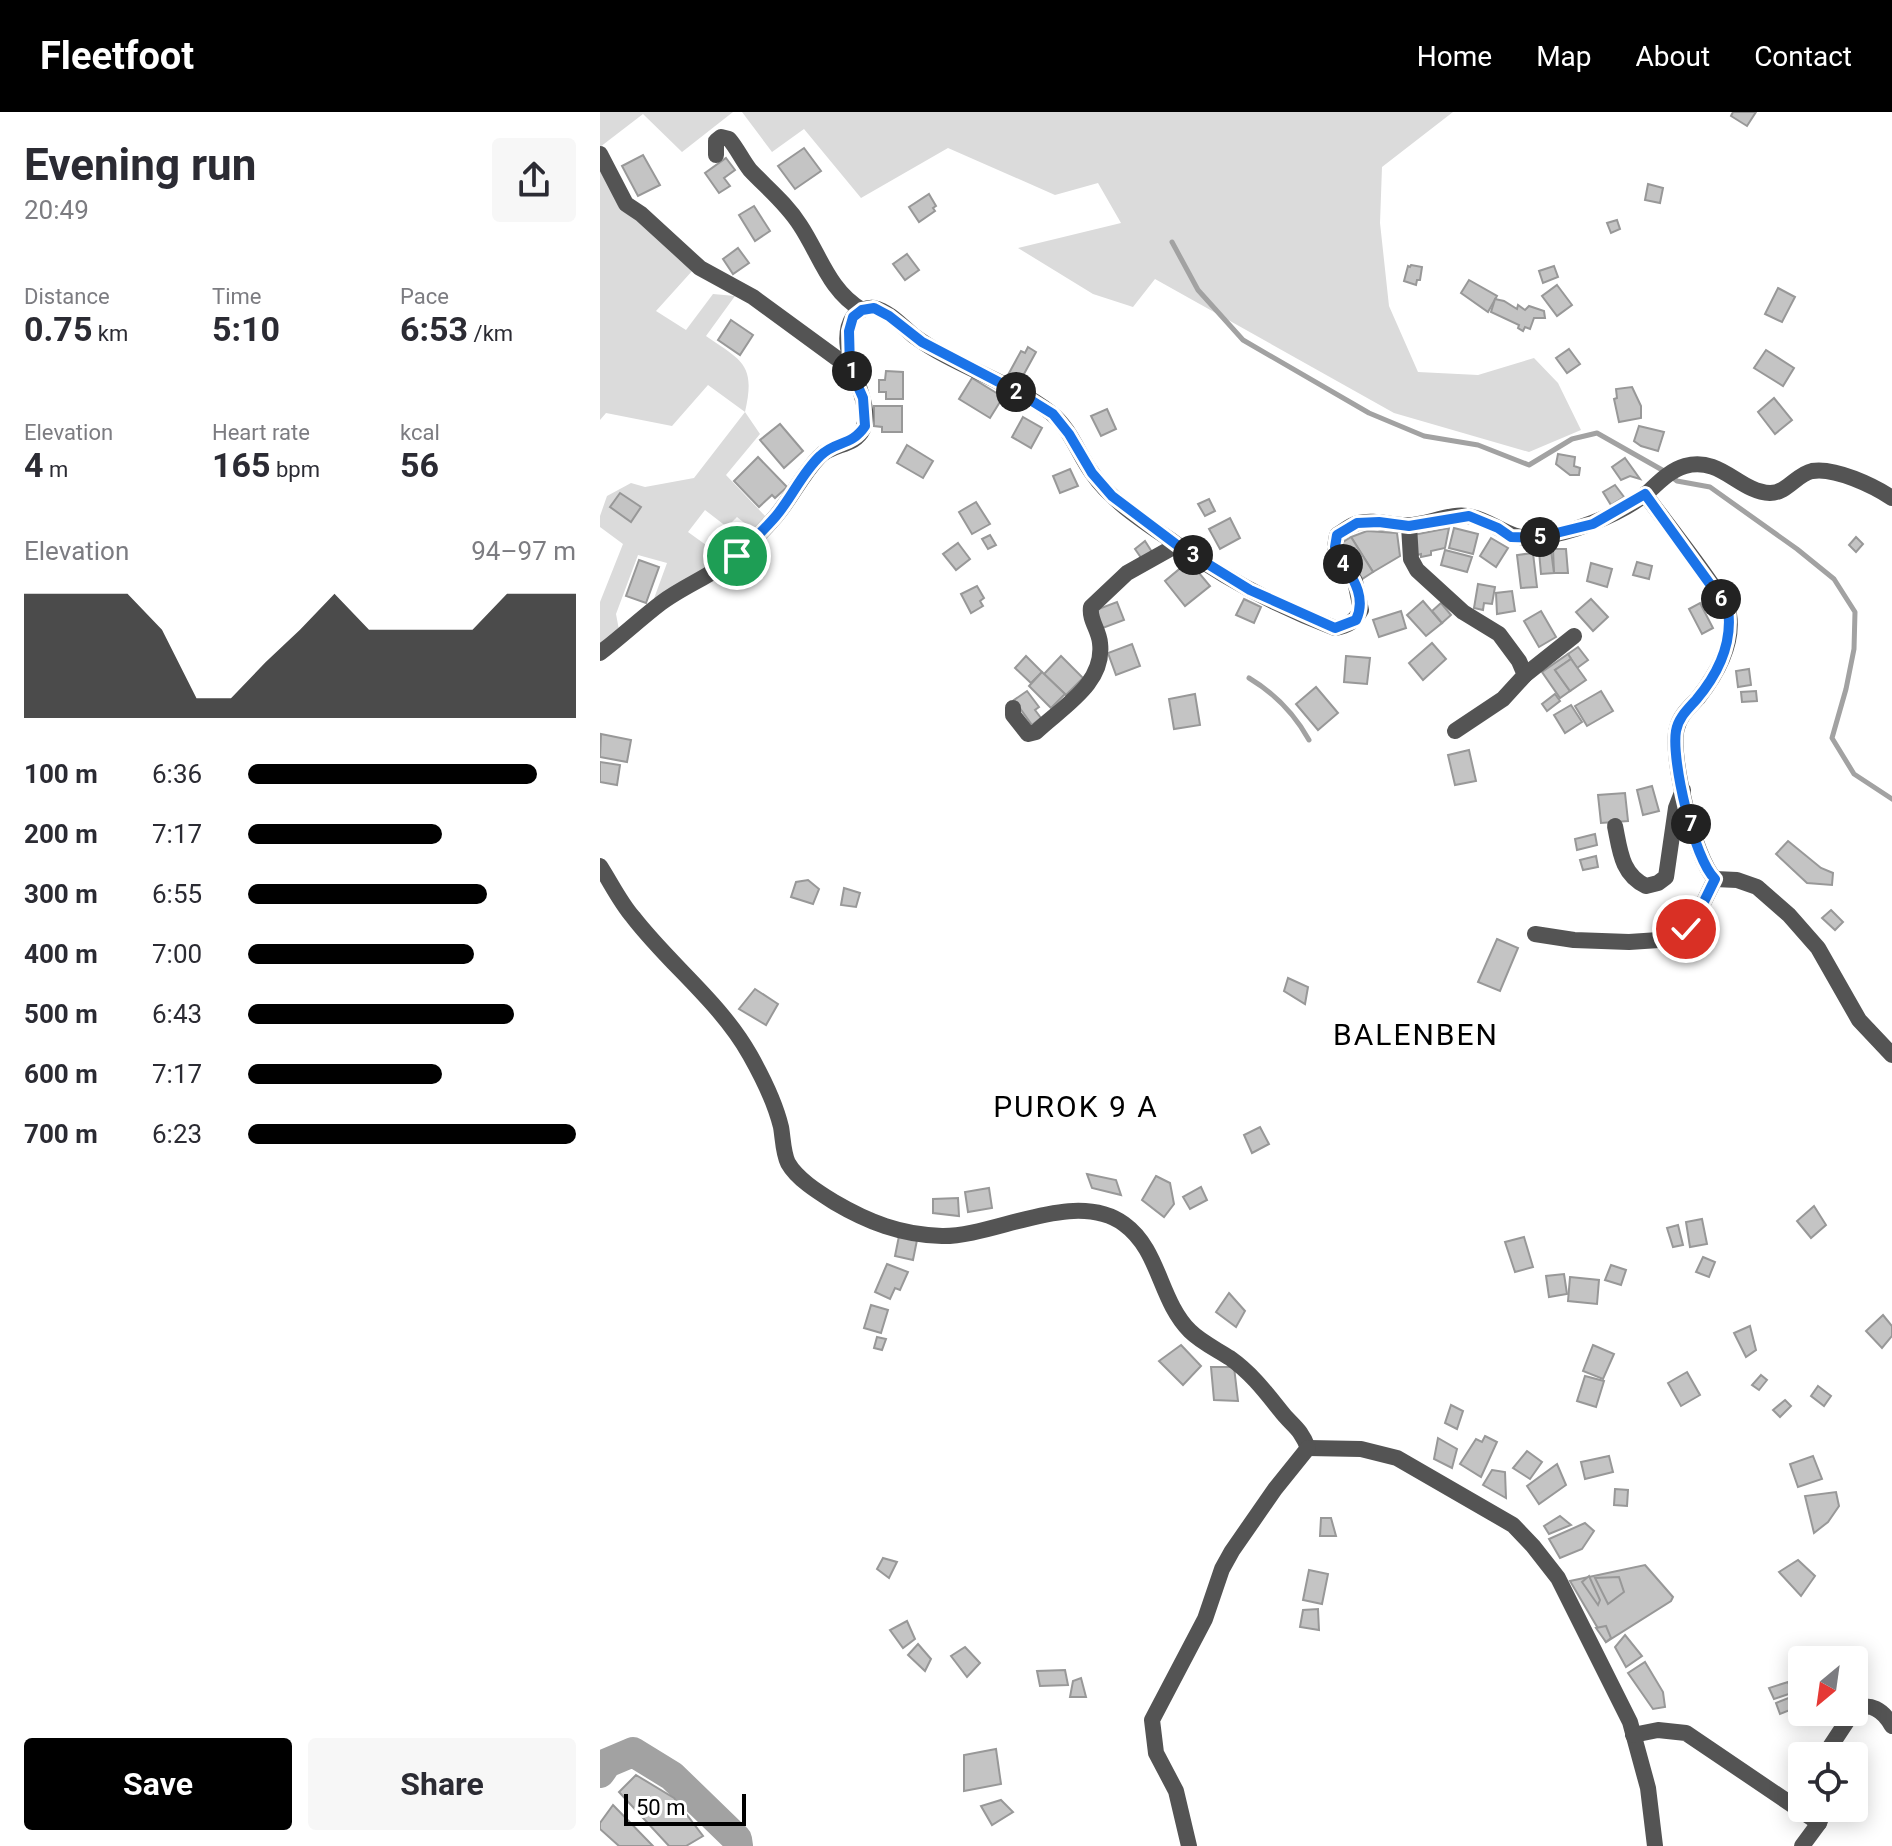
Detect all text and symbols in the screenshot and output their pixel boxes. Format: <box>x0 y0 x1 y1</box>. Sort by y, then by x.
text: Fleetfoot <box>40 34 194 78</box>
text: Home <box>1417 40 1492 73</box>
text: Map <box>1536 40 1592 73</box>
text: About <box>1636 40 1710 73</box>
text: Contact <box>1754 40 1852 73</box>
button: share <box>492 138 576 222</box>
text: Evening run <box>24 139 256 191</box>
text: 20:49 <box>24 195 89 225</box>
text: Distance <box>24 284 110 309</box>
text: Time <box>212 284 261 309</box>
text: Pace <box>400 284 449 309</box>
text: 0.75 <box>24 309 92 349</box>
text: 5:10 <box>212 309 280 349</box>
text: 6:53 <box>400 309 468 349</box>
text: km <box>92 321 128 346</box>
text: /km <box>468 321 513 346</box>
pin: 1 <box>832 351 872 391</box>
text: 1 <box>846 358 858 383</box>
pin: 2 <box>996 372 1036 412</box>
text: 2 <box>1010 379 1022 404</box>
text: Elevation <box>24 420 113 445</box>
text: Heart rate <box>212 420 310 445</box>
text: kcal <box>400 420 440 445</box>
text: 4 <box>24 445 44 485</box>
text: 165 <box>212 445 271 485</box>
text: 56 <box>400 445 439 485</box>
text: m <box>44 457 68 482</box>
text: bpm <box>271 457 320 482</box>
pin: 5 <box>1520 517 1560 557</box>
pin <box>703 522 771 590</box>
text: 5 <box>1534 524 1546 549</box>
icon: arrive <box>715 534 759 578</box>
pin: 3 <box>1173 535 1213 575</box>
text: Elevation <box>24 536 129 566</box>
text: 94–97 m <box>471 536 576 566</box>
text: 3 <box>1187 542 1199 567</box>
pin: 4 <box>1323 544 1363 584</box>
text: 4 <box>1337 551 1349 576</box>
pin: 6 <box>1701 579 1741 619</box>
text: 6 <box>1715 586 1727 611</box>
text: 100 m <box>24 759 98 789</box>
text: 6:36 <box>152 759 202 789</box>
pin: 7 <box>1671 804 1711 844</box>
text: 7 <box>1685 811 1697 836</box>
text: 200 m <box>24 819 98 849</box>
text: 7:17 <box>152 819 202 849</box>
text: 300 m <box>24 879 98 909</box>
text: 6:55 <box>152 879 202 909</box>
pin <box>1652 895 1720 963</box>
icon: check <box>1664 907 1708 951</box>
text: 400 m <box>24 939 98 969</box>
text: 7:00 <box>152 939 202 969</box>
text: 500 m <box>24 999 98 1029</box>
text: 6:43 <box>152 999 202 1029</box>
district label: BALENBEN <box>1333 1017 1499 1052</box>
text: 600 m <box>24 1059 98 1089</box>
text: 7:17 <box>152 1059 202 1089</box>
district label: PUROK 9 A <box>993 1089 1159 1124</box>
text: 700 m <box>24 1119 98 1149</box>
text: 6:23 <box>152 1119 202 1149</box>
north arrow <box>1788 1646 1868 1726</box>
map controls <box>1788 1646 1868 1822</box>
button: Save <box>24 1738 292 1830</box>
button: Share <box>308 1738 576 1830</box>
button: locate <box>1788 1742 1868 1822</box>
scale bar <box>624 1790 746 1826</box>
text: 50 m <box>636 1795 685 1820</box>

